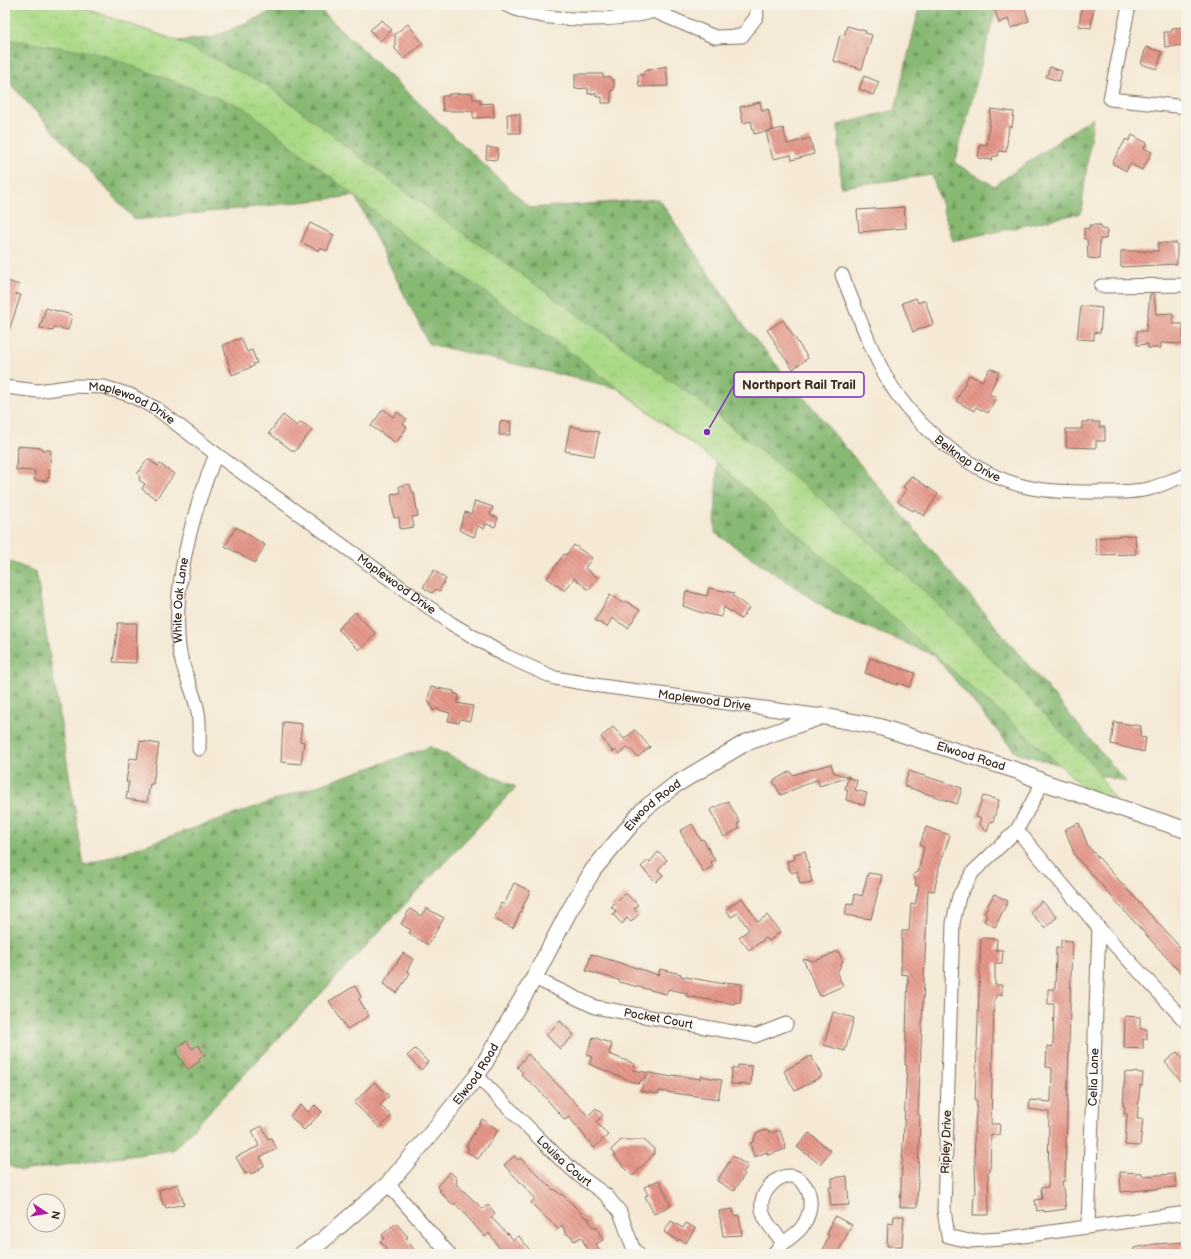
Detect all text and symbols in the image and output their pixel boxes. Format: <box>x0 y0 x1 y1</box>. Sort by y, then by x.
callout: Northport Rail Trail <box>734 372 864 397</box>
text: Northport Rail Trail <box>742 377 856 393</box>
street label: Maplewood Drive <box>88 379 178 428</box>
street label: Belknap Drive <box>931 432 1003 486</box>
street label: Maplewood Drive <box>354 551 439 618</box>
street label: White Oak Lane <box>171 556 192 643</box>
street label: Maplewood Drive <box>657 687 752 714</box>
street label: Elwood Road <box>935 739 1007 775</box>
street label: Elwood Road <box>621 776 684 835</box>
street label: Pocket Court <box>622 1005 694 1033</box>
street label: Elwood Road <box>450 1041 502 1108</box>
street label: Celia Lane <box>1085 1048 1103 1107</box>
street label: Ripley Drive <box>938 1110 955 1174</box>
street label: Louisa Court <box>533 1133 595 1190</box>
north arrow <box>26 1193 66 1233</box>
text: N <box>48 1210 63 1220</box>

